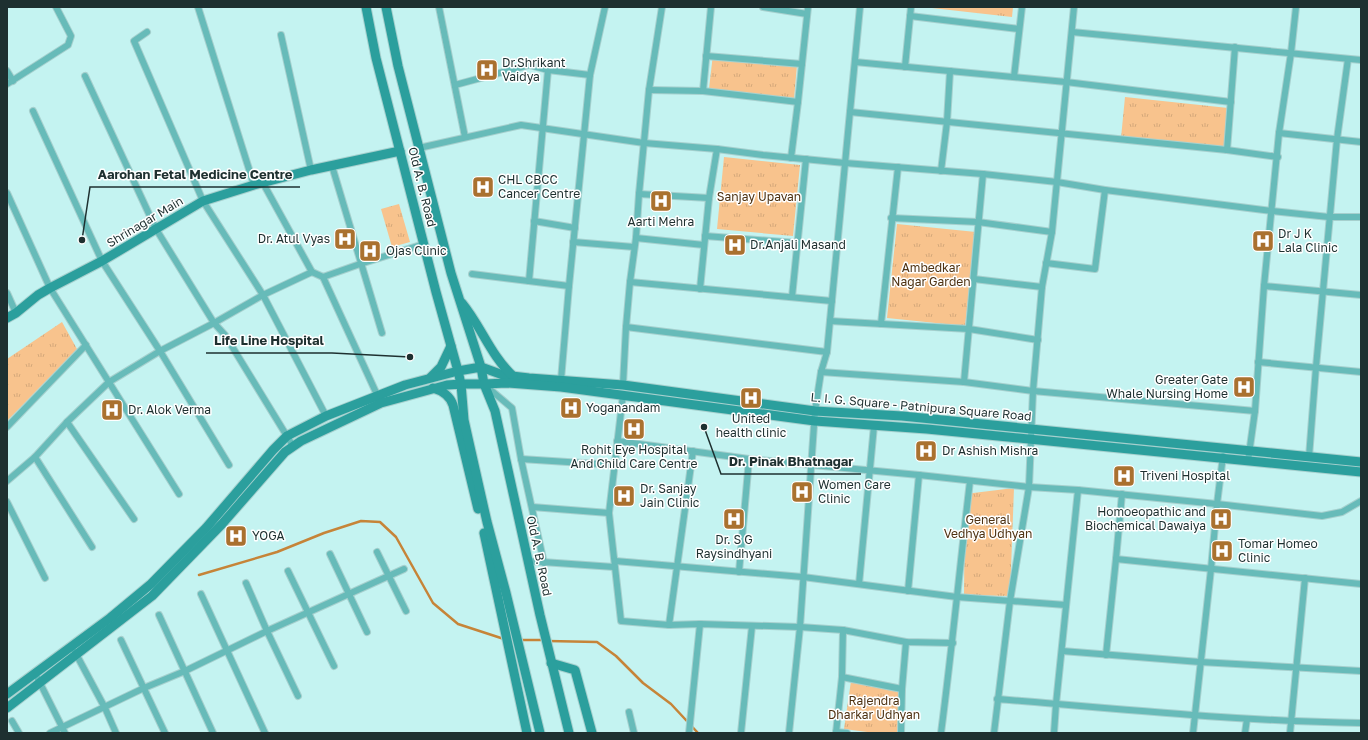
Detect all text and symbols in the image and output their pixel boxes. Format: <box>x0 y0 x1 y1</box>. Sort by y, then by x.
place label: Dr.Shrikant Vaidya <box>502 55 566 84</box>
hospital icon: Dr.Shrikant Vaidya <box>474 57 500 83</box>
street label: Old A. B. Road <box>405 145 440 228</box>
callout: Aarohan Fetal Medicine Centre <box>90 162 300 187</box>
text: Aarohan Fetal Medicine Centre <box>98 166 293 182</box>
place label: CHL CBCC Cancer Centre <box>498 172 580 201</box>
hospital icon: CHL CBCC Cancer Centre <box>470 174 496 200</box>
hospital icon: Aarti Mehra <box>648 188 674 214</box>
park label: Sanjay Upavan <box>717 189 801 204</box>
street label: Shrinagar Main <box>104 193 186 250</box>
place label: Aarti Mehra <box>628 214 694 229</box>
hospital icon: Dr. Atul Vyas <box>332 226 358 252</box>
place label: Dr J K Lala Clinic <box>1278 226 1338 255</box>
hospital icon: Dr J K Lala Clinic <box>1250 228 1276 254</box>
place label: Dr. Atul Vyas <box>258 231 330 246</box>
hospital icon: Dr.Anjali Masand <box>722 232 748 258</box>
place label: Dr.Anjali Masand <box>750 237 846 252</box>
hospital icon: Ojas Clinic <box>357 238 383 264</box>
place label: Ojas Clinic <box>386 243 447 258</box>
park label: Ambedkar Nagar Garden <box>891 260 971 289</box>
callout: Life Line Hospital <box>206 328 332 353</box>
text: Life Line Hospital <box>214 332 325 348</box>
place label: Greater Gate Whale Nursing Home <box>1106 372 1228 401</box>
hospital icon: Greater Gate Whale Nursing Home <box>1231 374 1257 400</box>
hospital icon: United health clinic <box>738 385 764 411</box>
street label: L. I. G. Square - Patnipura Square Road <box>810 389 1032 424</box>
hospital icon: Yoganandam <box>558 395 584 421</box>
hospital icon: Dr. Alok Verma <box>99 397 125 423</box>
place label: Yoganandam <box>586 400 660 415</box>
place label: Dr. Alok Verma <box>128 402 211 417</box>
place label: United health clinic <box>716 411 787 440</box>
hospital icon: Rohit Eye Hospital And Child Care Centre <box>621 416 647 442</box>
hospital icon: Dr Ashish Mishra <box>913 438 939 464</box>
place label: Rohit Eye Hospital And Child Care Centre <box>571 442 697 471</box>
place label: Dr Ashish Mishra <box>942 443 1038 458</box>
callout: Dr. Pinak Bhatnagar <box>721 449 861 474</box>
text: Dr. Pinak Bhatnagar <box>729 453 853 469</box>
hospital icon: Triveni Hospital <box>1111 463 1137 489</box>
place label: Triveni Hospital <box>1140 468 1230 483</box>
place label: Women Care Clinic <box>818 477 891 506</box>
hospital icon: Women Care Clinic <box>789 479 815 505</box>
place label: Dr. Sanjay Jain Clinic <box>640 481 700 510</box>
hospital icon: Dr. Sanjay Jain Clinic <box>611 483 637 509</box>
place label: Homoeopathic and Biochemical Dawaiya <box>1085 504 1206 533</box>
hospital icon: Dr. S G Raysindhyani <box>721 506 747 532</box>
hospital icon: Homoeopathic and Biochemical Dawaiya <box>1208 506 1234 532</box>
park label: General Vedhya Udhyan <box>944 512 1032 541</box>
street label: Old A. B. Road <box>524 514 555 597</box>
hospital icon: YOGA <box>223 523 249 549</box>
place label: YOGA <box>252 528 284 543</box>
place label: Dr. S G Raysindhyani <box>696 532 772 561</box>
place label: Tomar Homeo Clinic <box>1238 536 1318 565</box>
hospital icon: Tomar Homeo Clinic <box>1209 538 1235 564</box>
park label: Rajendra Dharkar Udhyan <box>828 693 920 722</box>

